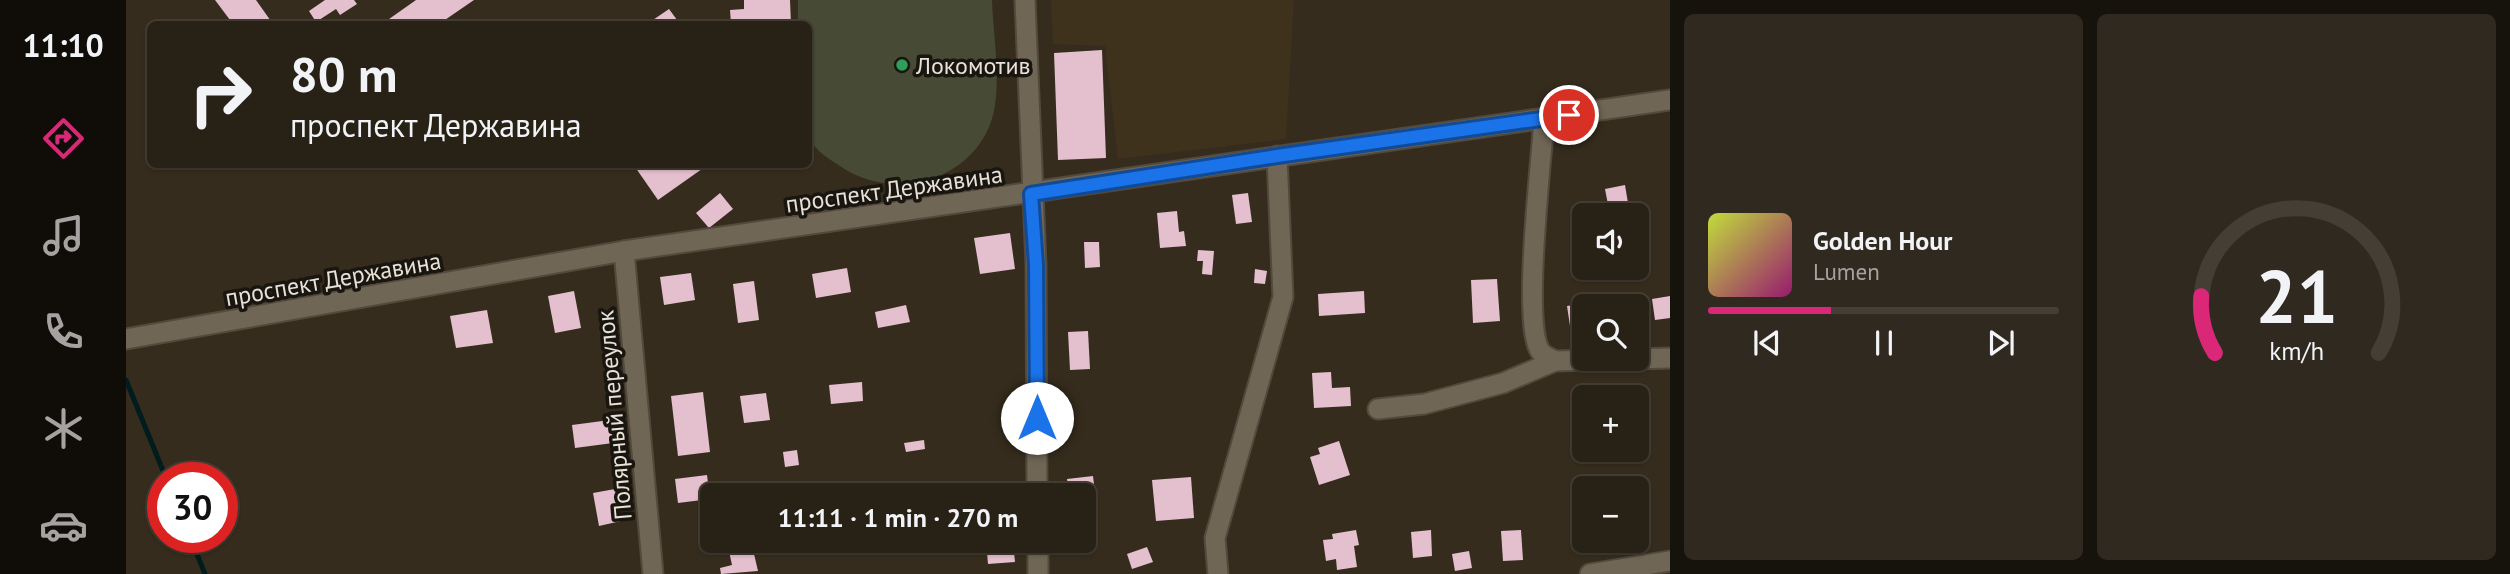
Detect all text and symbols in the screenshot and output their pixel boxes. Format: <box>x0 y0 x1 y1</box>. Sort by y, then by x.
text: 11:10 <box>22 24 104 66</box>
text: 80 m <box>290 42 397 106</box>
icon: right <box>175 49 266 140</box>
place label: Локомотив <box>915 50 1031 81</box>
marker: Локомотив <box>894 57 910 73</box>
pin <box>1539 85 1599 145</box>
icon: arrive <box>1550 96 1588 134</box>
text: проспект Державина <box>290 104 582 146</box>
icon: directions <box>39 114 88 163</box>
street label: проспект Державина <box>784 158 1004 220</box>
map controls <box>1572 203 1649 553</box>
button: sound <box>1572 203 1649 280</box>
icon: music <box>39 211 88 260</box>
text: Golden Hour <box>1813 224 1952 257</box>
street label: проспект Державина <box>223 245 443 313</box>
text: 21 <box>2255 249 2338 343</box>
text: Lumen <box>1813 257 1880 286</box>
button: search <box>1572 294 1649 371</box>
icon: phone <box>39 307 88 356</box>
street label: Полярный переулок <box>589 308 639 521</box>
icon: previous <box>1748 324 1786 362</box>
icon: pause <box>1865 324 1903 362</box>
icon: next <box>1982 324 2020 362</box>
text: km/h <box>2269 335 2324 367</box>
position arrow <box>1000 381 1074 455</box>
button: + <box>1572 385 1649 462</box>
icon: climate <box>39 404 88 453</box>
speed limit sign: 30 <box>147 462 238 553</box>
button: − <box>1572 476 1649 553</box>
icon: car <box>39 501 88 550</box>
text: 11:11 · 1 min · 270 m <box>778 501 1018 534</box>

